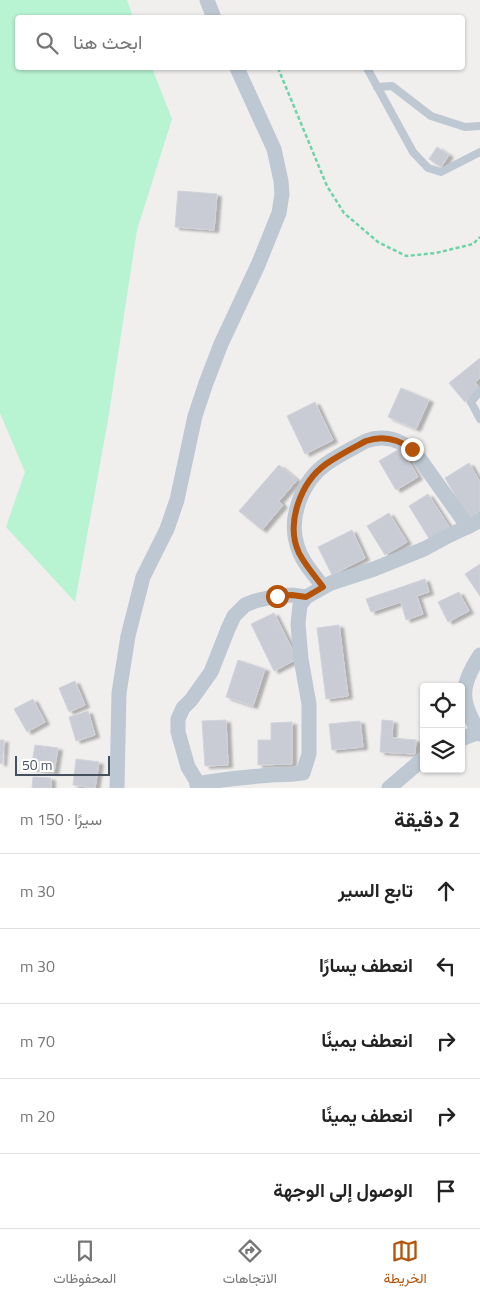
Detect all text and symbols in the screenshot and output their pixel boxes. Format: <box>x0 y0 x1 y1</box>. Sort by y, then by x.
search box <box>15 15 465 70</box>
text: ابحث هنا <box>73 27 142 56</box>
icon: search <box>33 29 61 57</box>
route end <box>401 438 424 461</box>
route start <box>266 585 289 608</box>
map controls <box>420 683 465 773</box>
button: locate <box>420 683 465 728</box>
button: layers <box>420 728 465 773</box>
scale bar <box>15 753 110 776</box>
text: 50 m <box>22 754 52 775</box>
text: 2 دقيقة <box>394 803 460 835</box>
text: سيرًا · 150 m <box>20 807 102 831</box>
text: تابع السير <box>338 875 413 904</box>
icon: ahead <box>432 877 460 905</box>
text: 30 m <box>20 879 55 903</box>
text: انعطف يسارًا <box>319 950 413 979</box>
icon: left <box>432 952 460 980</box>
text: 30 m <box>20 954 55 978</box>
text: انعطف يمينًا <box>321 1025 413 1054</box>
icon: right <box>432 1027 460 1055</box>
text: 70 m <box>20 1029 55 1053</box>
text: انعطف يمينًا <box>321 1100 413 1129</box>
icon: right <box>432 1102 460 1130</box>
text: 20 m <box>20 1104 55 1128</box>
text: الوصول إلى الوجهة <box>273 1175 413 1204</box>
icon: arrive <box>432 1177 460 1205</box>
tab: المحفوظات <box>53 1237 116 1291</box>
tab: الاتجاهات <box>223 1237 277 1291</box>
tab: الخريطة <box>383 1237 427 1291</box>

